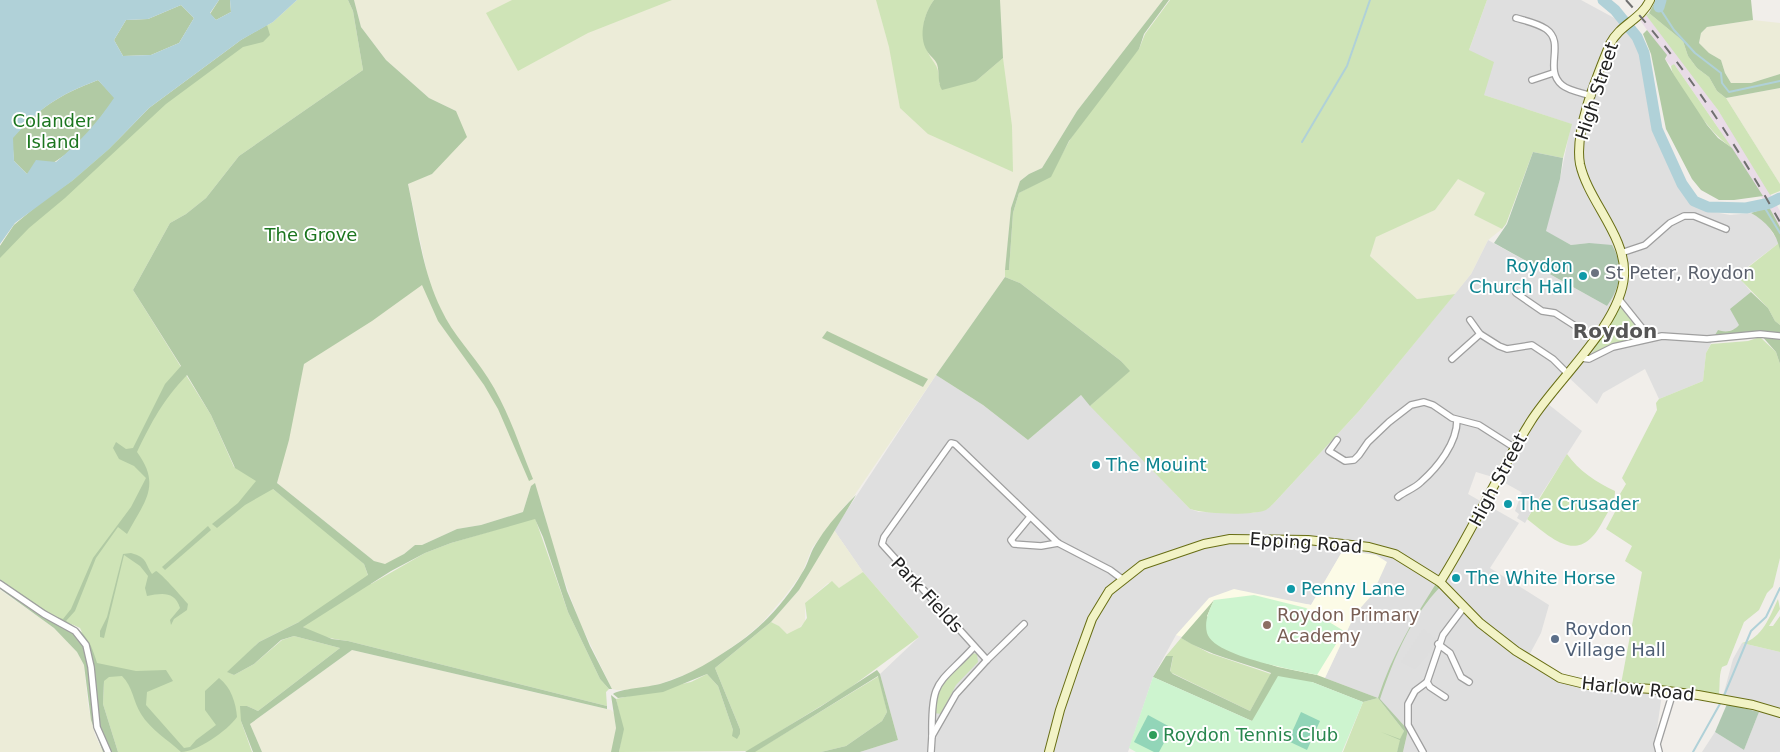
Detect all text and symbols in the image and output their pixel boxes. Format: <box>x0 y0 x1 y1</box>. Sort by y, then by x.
street label: High Street <box>1571 39 1622 142</box>
park label: Colander Island <box>13 110 94 152</box>
park label: The Grove <box>264 224 357 245</box>
place label: Roydon Church Hall <box>1469 255 1573 297</box>
place label: St Peter, Roydon <box>1605 262 1755 283</box>
marker: St Peter, Roydon <box>1589 267 1601 279</box>
marker: Roydon Church Hall <box>1577 270 1589 282</box>
district label: Roydon <box>1573 319 1657 343</box>
street label: High Street <box>1464 430 1531 530</box>
place label: The Mouint <box>1105 454 1207 475</box>
marker: The Mouint <box>1090 459 1102 471</box>
place label: The Crusader <box>1517 493 1639 514</box>
marker: The Crusader <box>1502 498 1514 510</box>
street label: Epping Road <box>1249 528 1363 557</box>
street label: Park Fields <box>887 553 968 637</box>
place label: The White Horse <box>1465 567 1616 588</box>
marker: The White Horse <box>1450 572 1462 584</box>
place label: Penny Lane <box>1301 578 1405 599</box>
marker: Penny Lane <box>1285 583 1297 595</box>
place label: Roydon Primary Academy <box>1277 604 1420 646</box>
place label: Roydon Village Hall <box>1565 618 1666 660</box>
marker: Roydon Primary Academy <box>1261 619 1273 631</box>
marker: Roydon Village Hall <box>1549 633 1561 645</box>
street label: Harlow Road <box>1580 672 1696 705</box>
place label: Roydon Tennis Club <box>1163 724 1338 745</box>
marker: Roydon Tennis Club <box>1147 729 1159 741</box>

